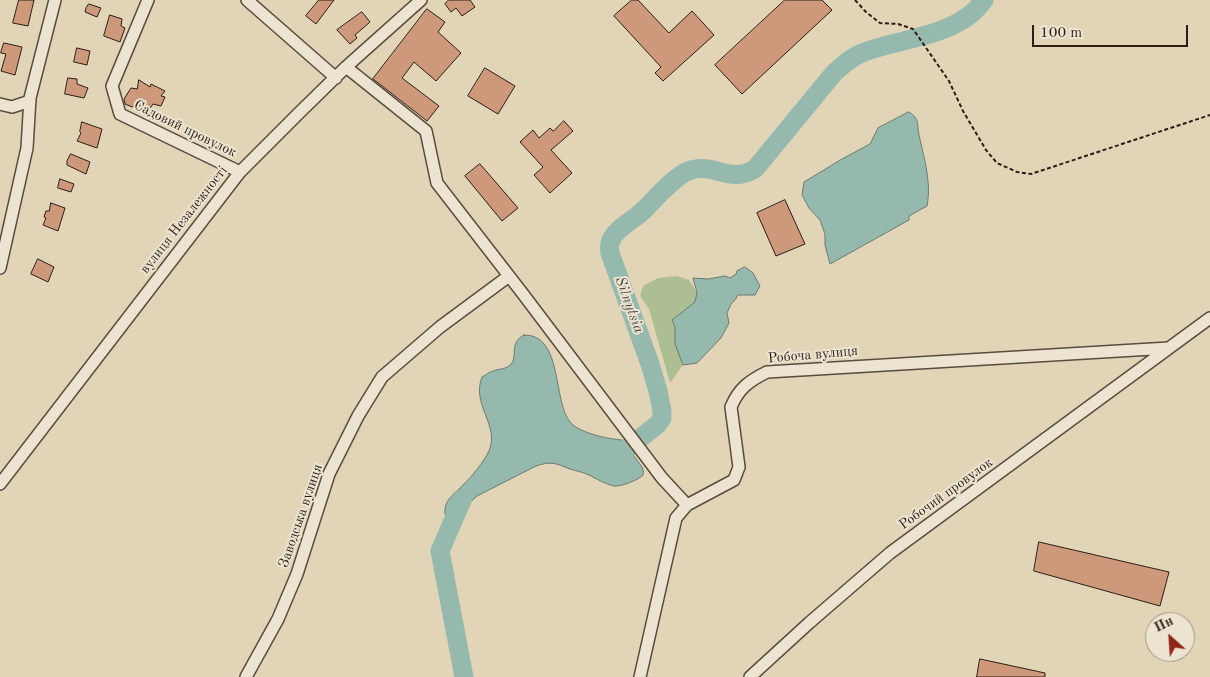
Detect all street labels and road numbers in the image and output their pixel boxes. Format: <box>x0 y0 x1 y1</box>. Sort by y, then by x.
street label: Садовий провулок <box>131 97 239 161</box>
street label: вулиця Незалежності <box>137 163 231 277</box>
street label: Робоча вулиця <box>767 343 859 367</box>
street label: Робочий провулок <box>896 454 996 534</box>
street label: Заводська вулиця <box>275 462 327 570</box>

